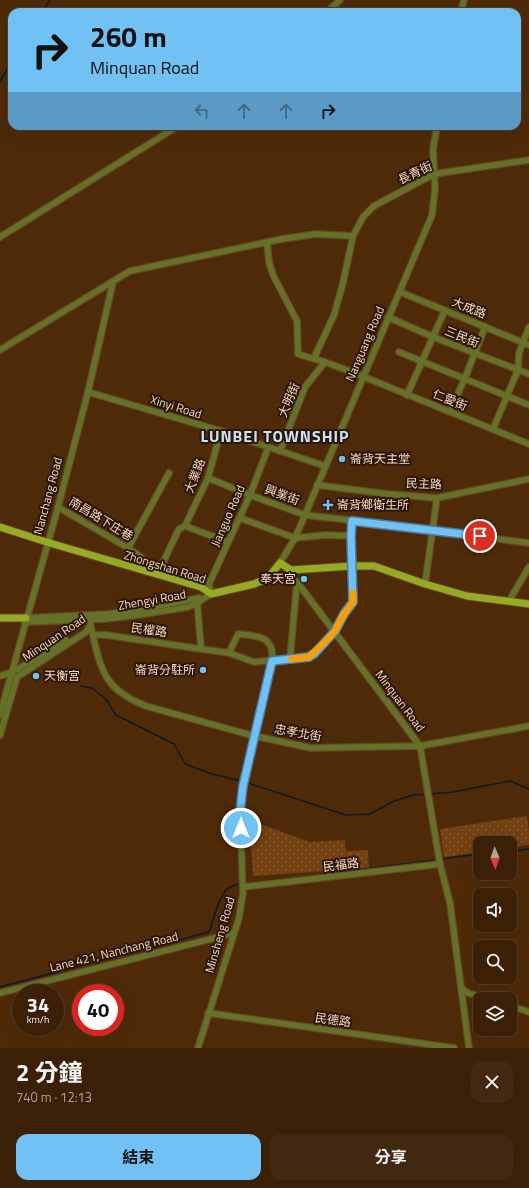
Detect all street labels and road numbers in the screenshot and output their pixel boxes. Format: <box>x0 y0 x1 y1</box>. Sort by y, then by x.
street label: 長青街 <box>394 156 435 189</box>
street label: 大成路 <box>449 292 489 323</box>
street label: Nanguang Road <box>340 303 389 385</box>
street label: 三民街 <box>442 321 482 352</box>
street label: 大明街 <box>273 380 304 420</box>
street label: 仁愛街 <box>430 384 470 415</box>
street label: Xinyi Road <box>148 390 204 423</box>
street label: Nanchang Road <box>28 455 67 537</box>
street label: 大業路 <box>179 456 210 496</box>
street label: 民主路 <box>406 473 442 494</box>
street label: 興業街 <box>262 479 302 510</box>
street label: Jianguo Road <box>205 482 250 550</box>
street label: 南昌路下庄巷 <box>65 492 137 545</box>
street label: Zhongshan Road <box>122 545 209 588</box>
street label: Zhengyi Road <box>116 584 187 615</box>
street label: Minquan Road <box>18 609 89 666</box>
street label: 民權路 <box>130 618 168 641</box>
street label: Minquan Road <box>371 666 430 736</box>
street label: 忠孝北街 <box>273 719 323 746</box>
street label: 民福路 <box>322 853 360 876</box>
street label: Minsheng Road <box>200 895 239 975</box>
street label: Lane 421, Nanchang Road <box>48 926 180 977</box>
street label: 民德路 <box>314 1008 352 1031</box>

